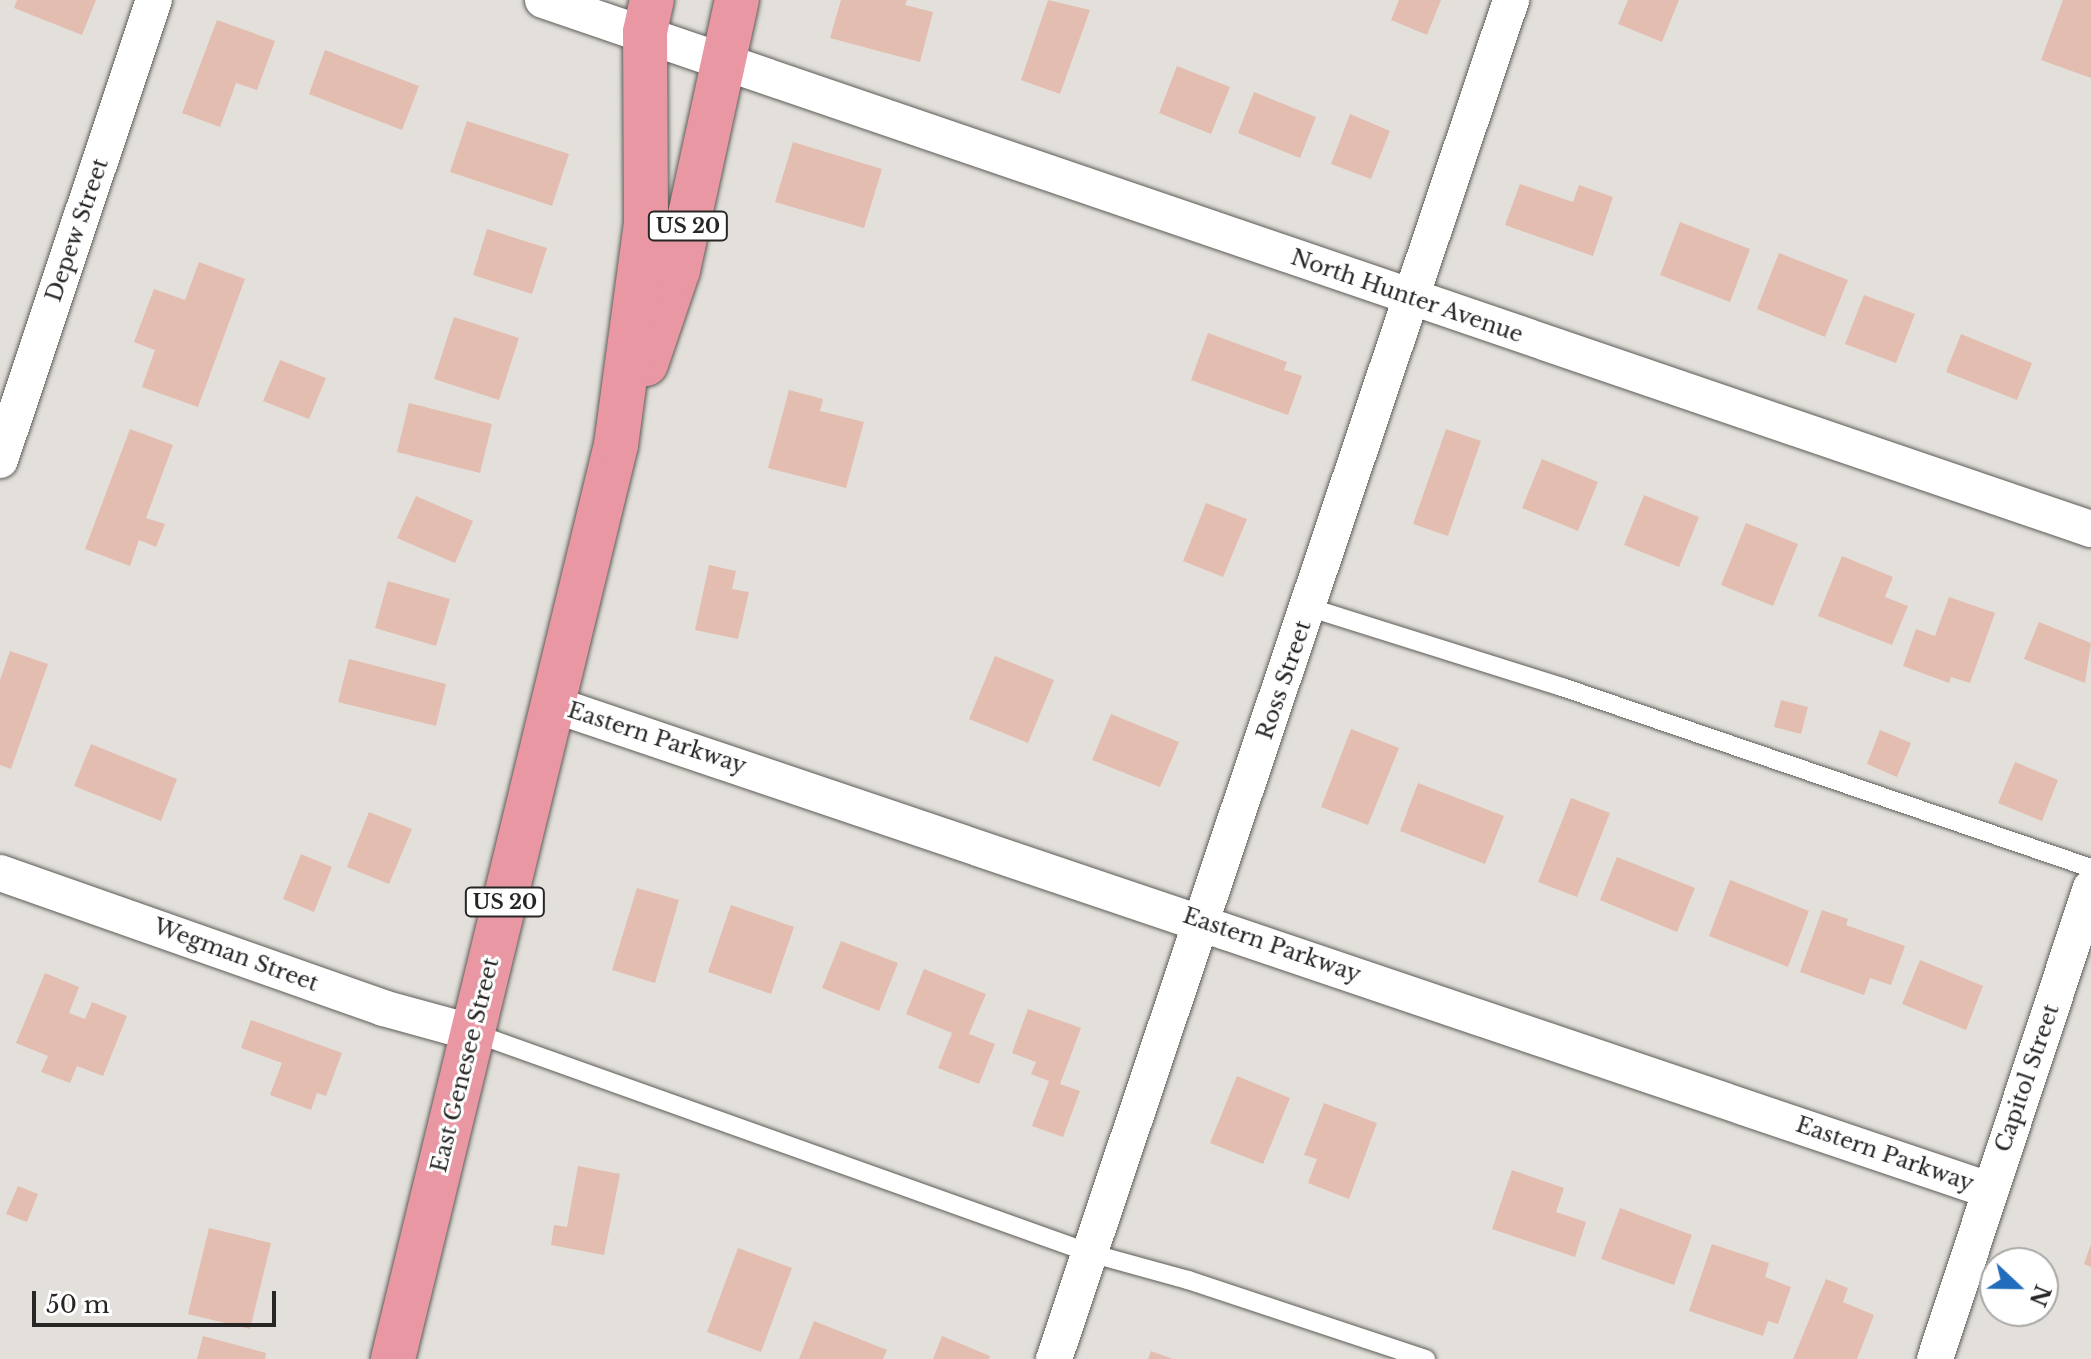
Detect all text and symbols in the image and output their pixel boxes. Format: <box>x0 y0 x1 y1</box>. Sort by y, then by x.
street label: Depew Street <box>40 155 114 305</box>
road number: US 20 <box>646 210 730 242</box>
street label: North Hunter Avenue <box>1287 244 1527 348</box>
street label: Ross Street <box>1251 617 1317 743</box>
street label: Eastern Parkway <box>564 697 750 779</box>
road number: US 20 <box>463 886 547 918</box>
street label: Eastern Parkway <box>1180 902 1364 988</box>
street label: Wegman Street <box>150 913 322 997</box>
street label: East Genesee Street <box>426 955 504 1175</box>
street label: Capitol Street <box>1989 1001 2065 1155</box>
street label: Eastern Parkway <box>1793 1111 1977 1197</box>
north arrow <box>1979 1247 2059 1327</box>
scale bar <box>36 1275 280 1325</box>
text: N <box>2023 1281 2056 1310</box>
text: 50 m <box>46 1290 109 1319</box>

